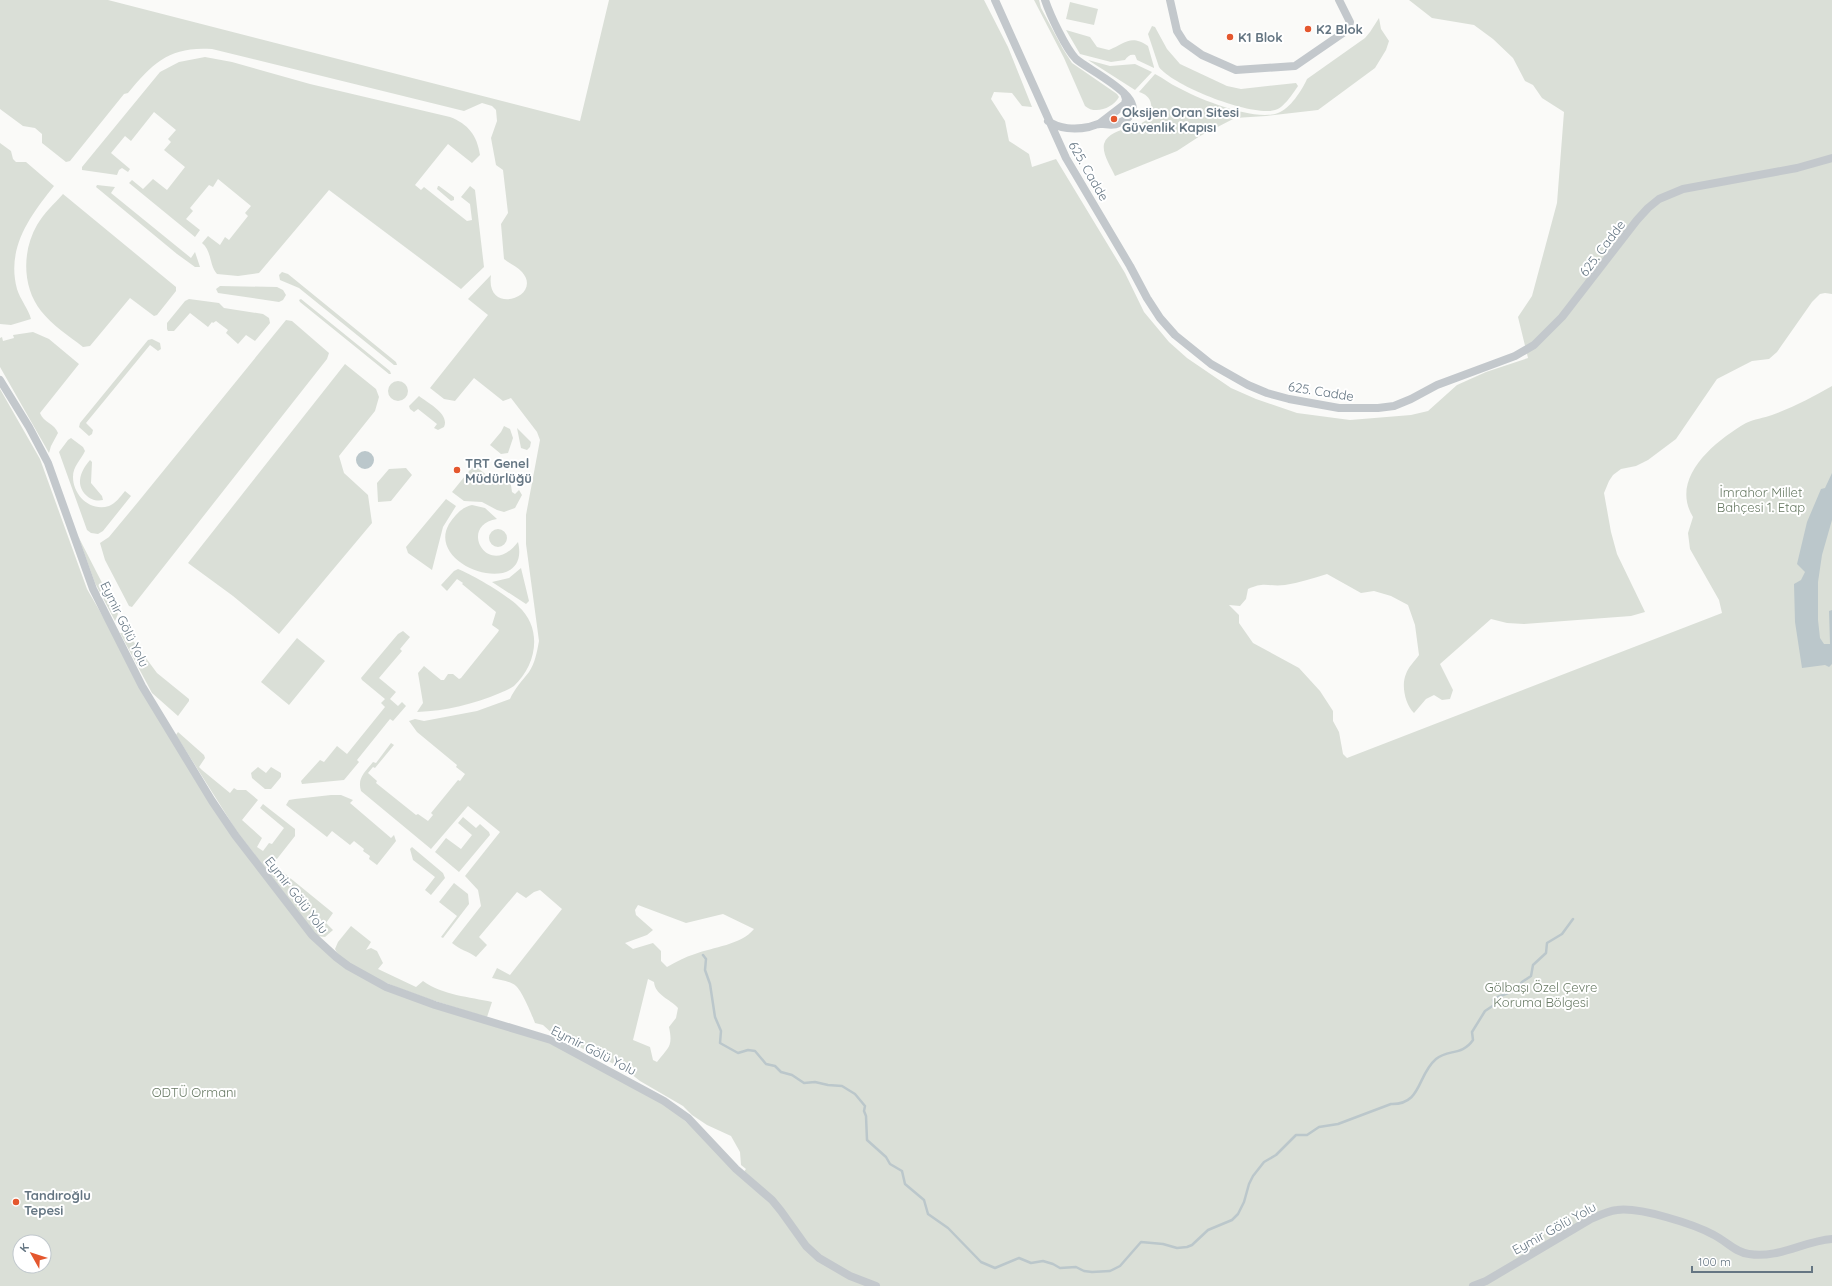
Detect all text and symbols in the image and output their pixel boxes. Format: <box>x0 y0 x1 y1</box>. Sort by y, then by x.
place label: K2 Blok <box>1316 21 1363 37</box>
marker: K2 Blok <box>1303 24 1313 34</box>
place label: K1 Blok <box>1238 29 1283 45</box>
marker: K1 Blok <box>1225 32 1235 42</box>
place label: Oksijen Oran Sitesi Güvenlik Kapısı <box>1122 104 1239 135</box>
marker: Oksijen Oran Sitesi Güvenlik Kapısı <box>1109 114 1119 124</box>
street label: 625. Cadde <box>1065 138 1113 204</box>
street label: 625. Cadde <box>1576 217 1628 279</box>
street label: 625. Cadde <box>1287 378 1355 404</box>
place label: TRT Genel Müdürlüğü <box>465 455 532 486</box>
marker: TRT Genel Müdürlüğü <box>452 465 462 475</box>
park label: İmrahor Millet Bahçesi 1. Etap <box>1717 484 1805 515</box>
street label: Eymir Gölü Yolu <box>97 578 153 670</box>
street label: Eymir Gölü Yolu <box>262 853 332 937</box>
park label: Gölbaşı Özel Çevre Koruma Bölgesi <box>1485 979 1597 1010</box>
street label: Eymir Gölü Yolu <box>549 1022 639 1078</box>
park label: ODTÜ Ormanı <box>152 1084 236 1100</box>
place label: Tandıroğlu Tepesi <box>24 1187 91 1218</box>
marker: Tandıroğlu Tepesi <box>11 1197 21 1207</box>
street label: Eymir Gölü Yolu <box>1509 1198 1599 1258</box>
north arrow <box>12 1234 52 1274</box>
text: K <box>17 1240 32 1255</box>
scale bar <box>1692 1248 1812 1274</box>
text: 100 m <box>1698 1254 1731 1269</box>

